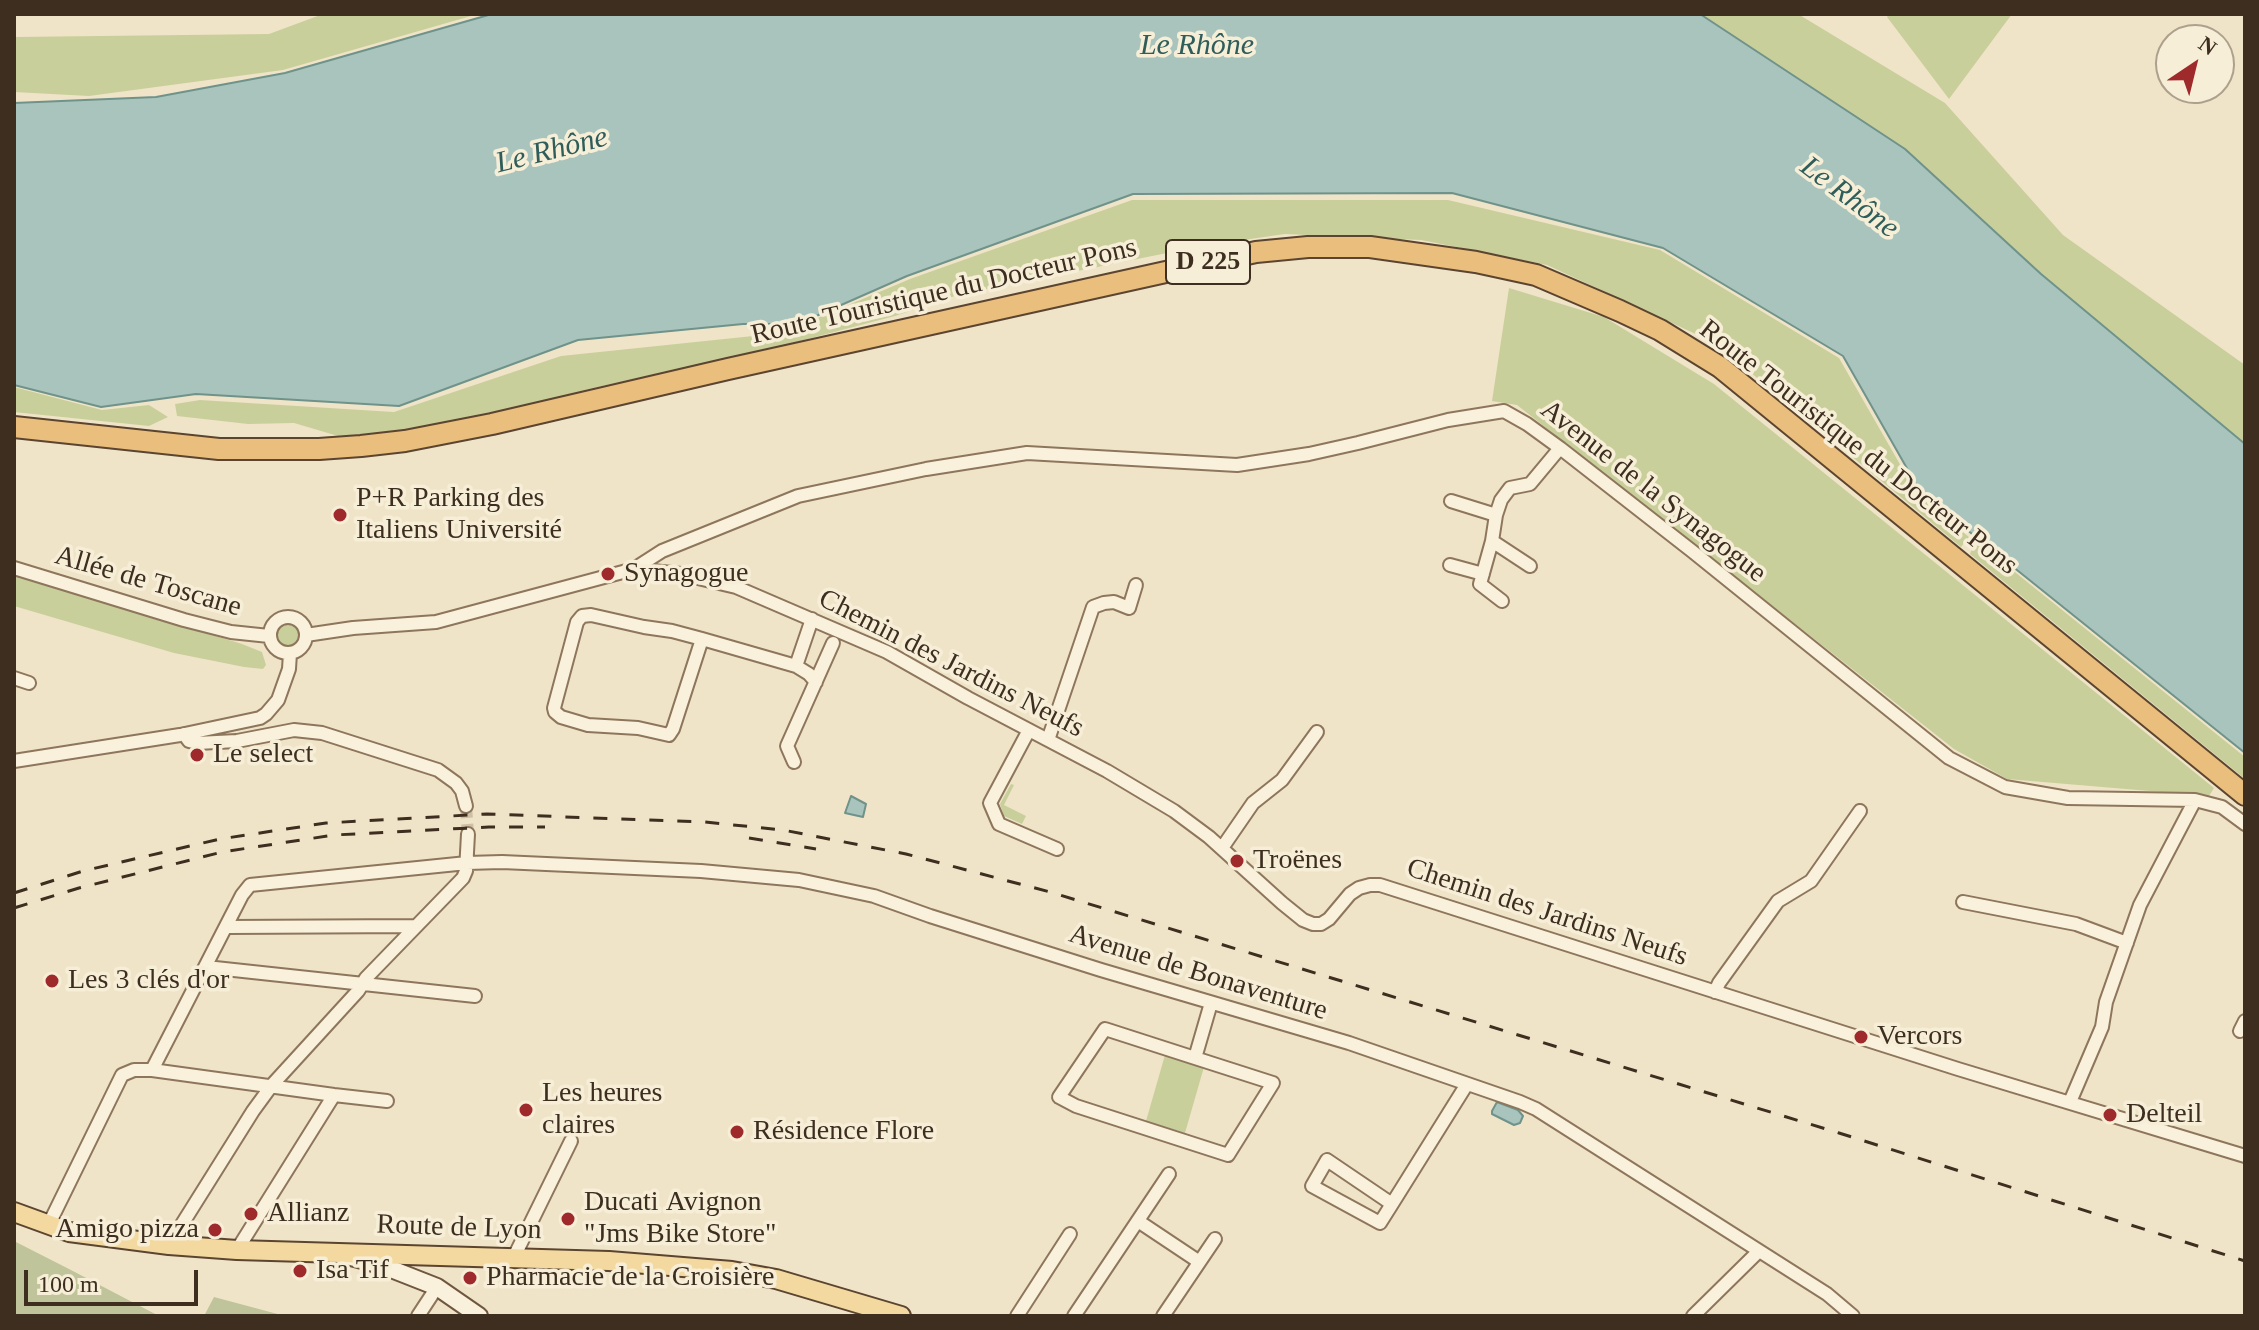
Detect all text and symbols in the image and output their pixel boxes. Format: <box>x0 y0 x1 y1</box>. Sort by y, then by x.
north arrow <box>2155 24 2235 104</box>
water label: Le Rhône <box>1140 28 1254 64</box>
text: N <box>2194 31 2222 60</box>
water label: Le Rhône <box>492 120 612 182</box>
water label: Le Rhône <box>1793 149 1905 247</box>
street label: Route Touristique du Docteur Pons <box>748 231 1140 353</box>
road number: D 225 <box>1166 240 1250 284</box>
street label: Route Touristique du Docteur Pons <box>1692 313 2024 583</box>
street label: Avenue de la Synagogue <box>1533 393 1773 591</box>
place label: P+R Parking des Italiens Université <box>356 482 562 548</box>
marker: P+R Parking des Italiens Université <box>331 506 349 524</box>
street label: Allée de Toscane <box>51 539 245 625</box>
place label: Synagogue <box>624 557 748 591</box>
marker: Synagogue <box>599 565 617 583</box>
street label: Chemin des Jardins Neufs <box>813 582 1089 746</box>
place label: Le select <box>213 738 313 772</box>
marker: Le select <box>188 746 206 764</box>
place label: Troënes <box>1253 844 1342 878</box>
marker: Troënes <box>1228 852 1246 870</box>
street label: Chemin des Jardins Neufs <box>1402 852 1692 974</box>
street label: Avenue de Bonaventure <box>1065 918 1331 1028</box>
place label: Les 3 clés d'or <box>68 964 229 998</box>
marker: Les 3 clés d'or <box>43 972 61 990</box>
place label: Vercors <box>1877 1020 1963 1054</box>
marker: Vercors <box>1852 1028 1870 1046</box>
place label: Les heures claires <box>542 1077 663 1143</box>
place label: Delteil <box>2126 1098 2202 1132</box>
marker: Les heures claires <box>517 1101 535 1119</box>
marker: Delteil <box>2101 1106 2119 1124</box>
place label: Résidence Flore <box>753 1115 934 1149</box>
marker: Résidence Flore <box>728 1123 746 1141</box>
place label: Ducati Avignon "Jms Bike Store" <box>584 1186 776 1252</box>
place label: Allianz <box>267 1197 349 1231</box>
marker: Allianz <box>242 1205 260 1223</box>
street label: Route de Lyon <box>376 1208 542 1248</box>
marker: Ducati Avignon "Jms Bike Store" <box>559 1210 577 1228</box>
place label: Amigo pizza <box>55 1213 199 1247</box>
marker: Amigo pizza <box>206 1221 224 1239</box>
scale bar <box>28 1254 202 1304</box>
place label: Isa Tif <box>316 1254 389 1288</box>
place label: Pharmacie de la Croisière <box>486 1261 774 1295</box>
marker: Isa Tif <box>291 1262 309 1280</box>
marker: Pharmacie de la Croisière <box>461 1269 479 1287</box>
text: 100 m <box>38 1271 99 1297</box>

